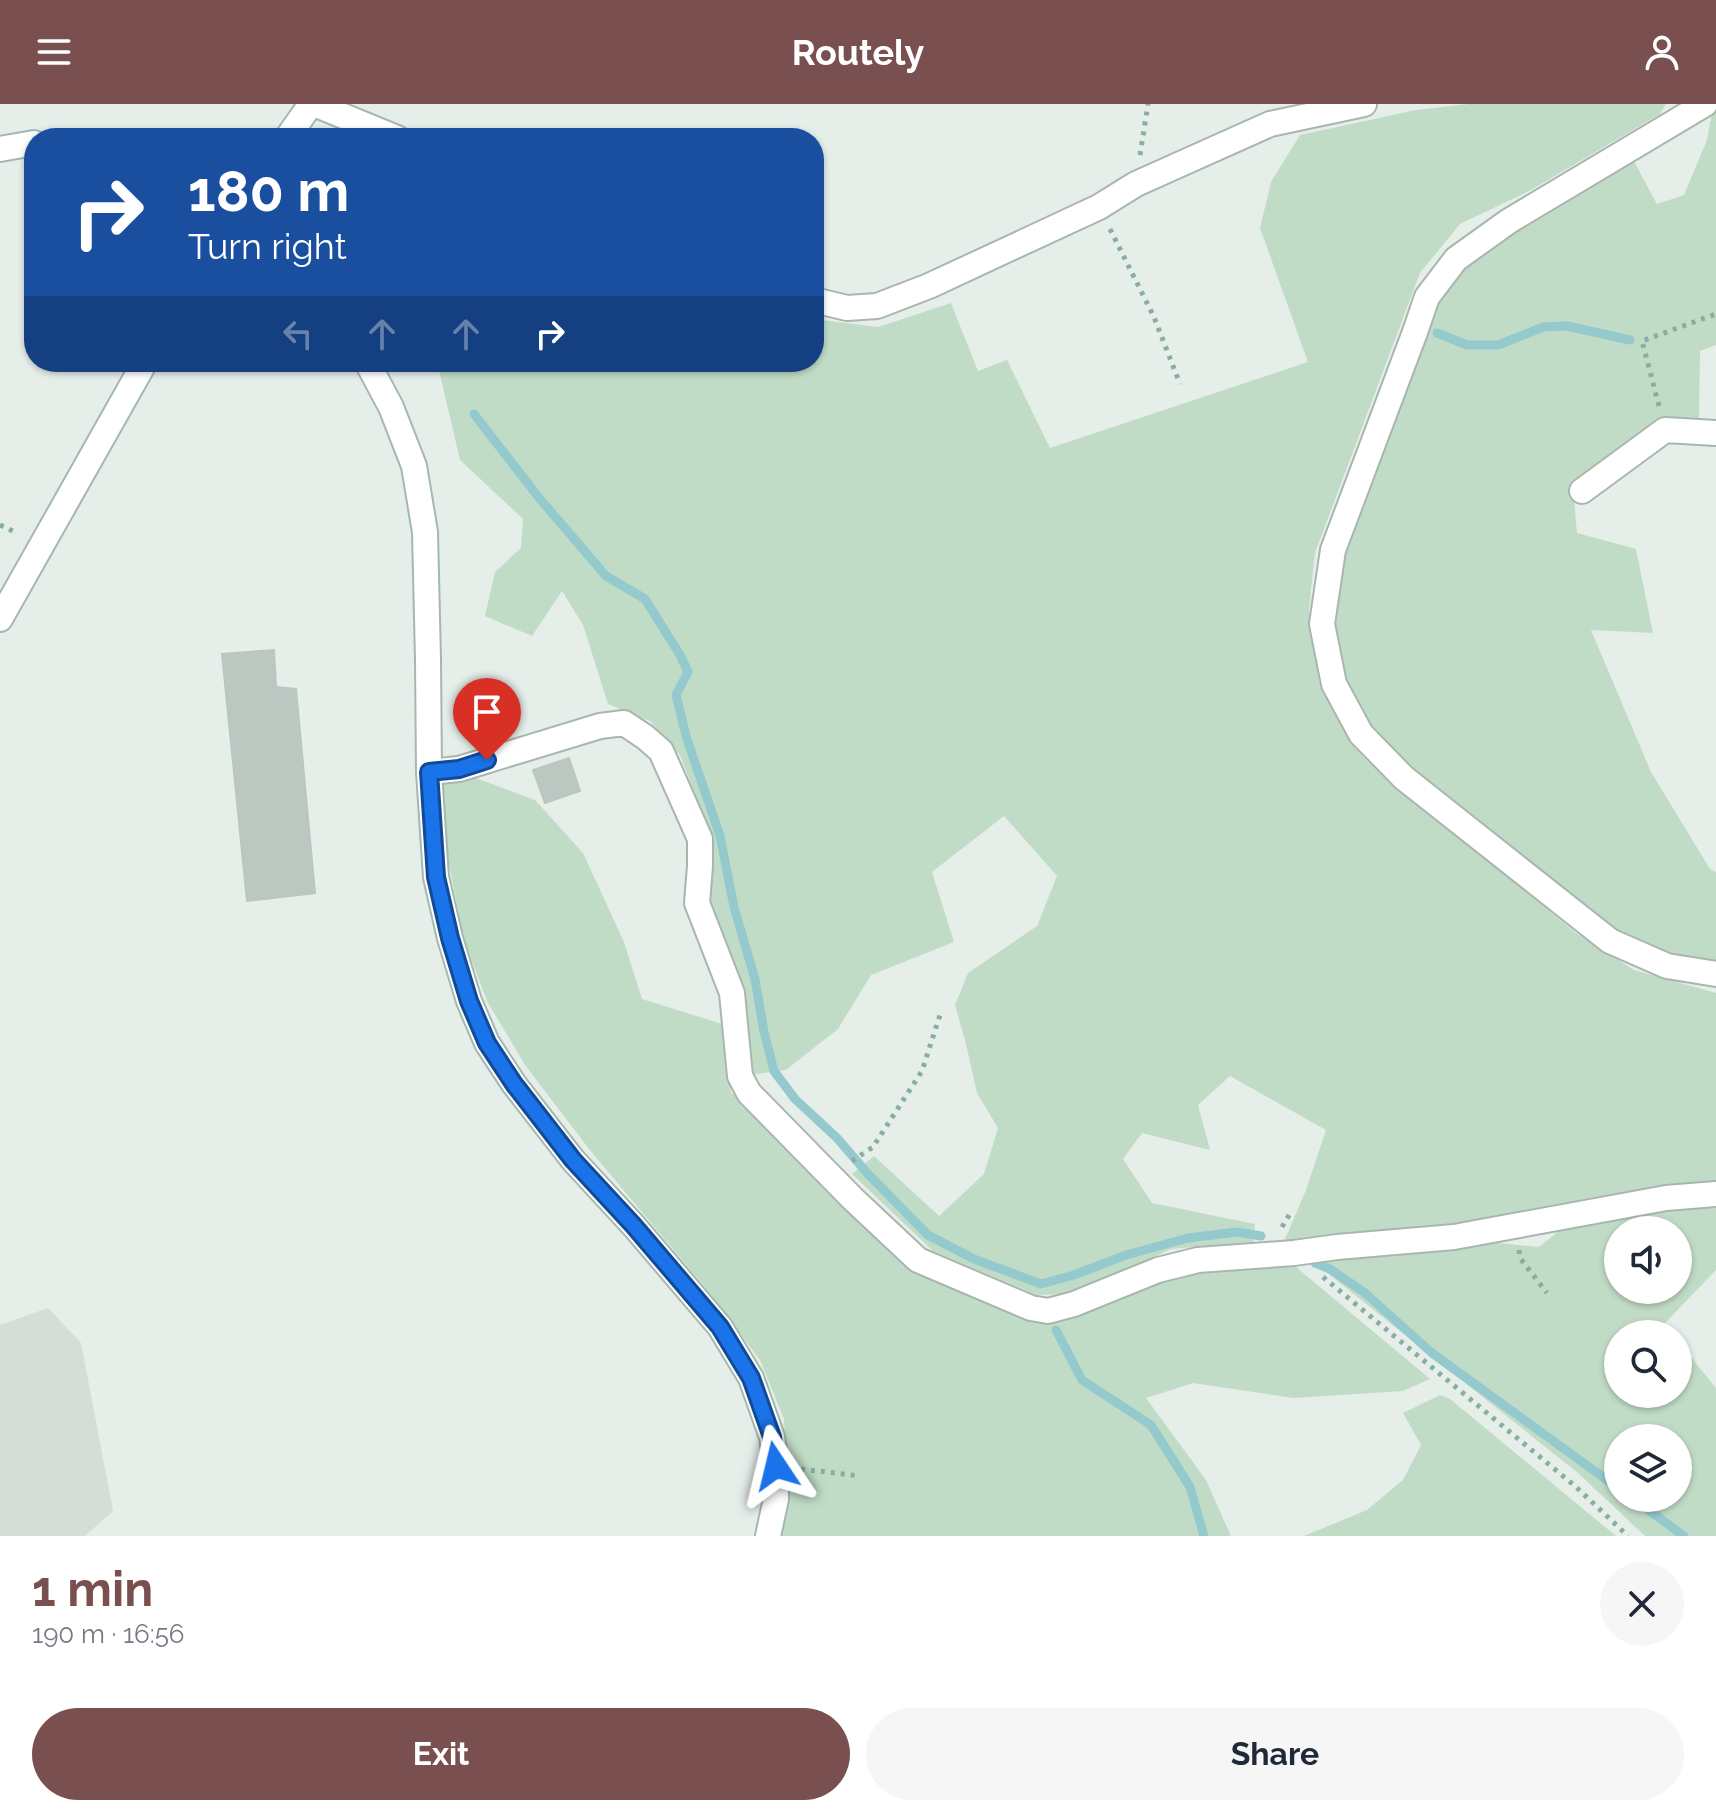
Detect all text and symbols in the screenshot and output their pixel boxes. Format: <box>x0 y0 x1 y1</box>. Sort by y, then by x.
icon: menu <box>32 30 76 74</box>
icon: person <box>1640 30 1684 74</box>
text: Routely <box>792 31 924 73</box>
text: 180 m <box>188 158 349 224</box>
icon: right <box>56 160 160 264</box>
text: Turn right <box>188 225 347 267</box>
icon: left <box>276 312 320 356</box>
icon: ahead <box>360 312 404 356</box>
icon: ahead <box>444 312 488 356</box>
icon: right <box>528 312 572 356</box>
pin <box>453 678 521 760</box>
icon: arrive <box>465 690 509 734</box>
map controls <box>1604 1216 1692 1512</box>
button: sound <box>1604 1216 1692 1304</box>
button: search <box>1604 1320 1692 1408</box>
position arrow <box>734 1424 818 1508</box>
button: layers <box>1604 1424 1692 1512</box>
text: 1 min <box>32 1561 153 1617</box>
button: close <box>1600 1562 1684 1646</box>
text: 190 m · 16:56 <box>32 1619 185 1649</box>
button: Exit <box>32 1708 850 1800</box>
button: Share <box>866 1708 1684 1800</box>

